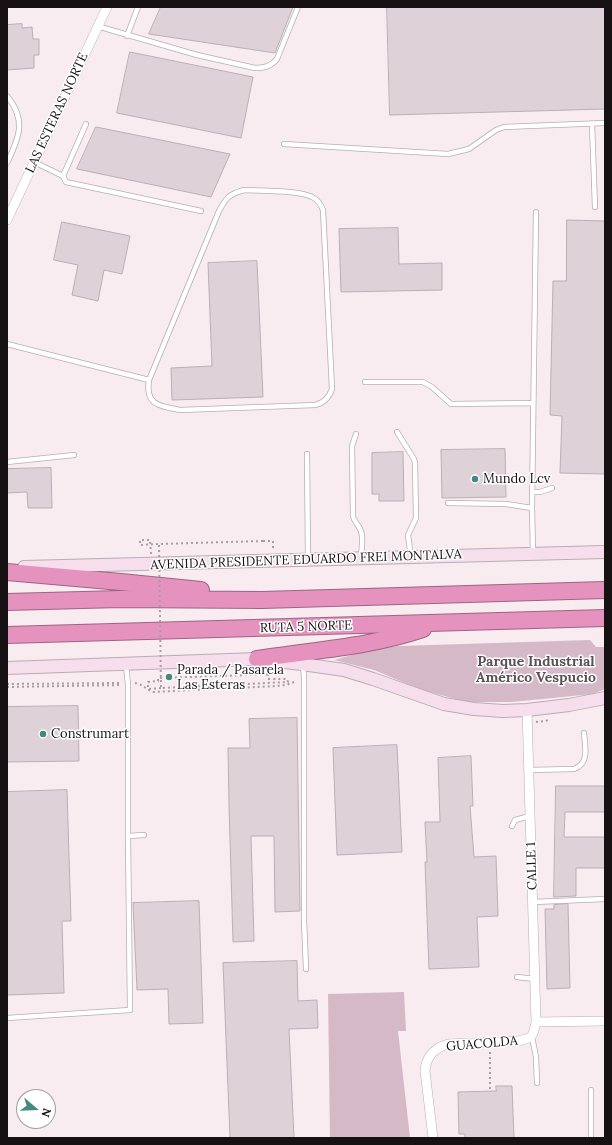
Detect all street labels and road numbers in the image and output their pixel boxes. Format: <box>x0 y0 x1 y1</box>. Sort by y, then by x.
street label: LAS ESTERAS NORTE <box>22 50 92 176</box>
street label: AVENIDA PRESIDENTE EDUARDO FREI MONTALVA <box>150 547 462 573</box>
street label: RUTA 5 NORTE <box>259 618 353 636</box>
street label: CALLE 1 <box>523 842 541 890</box>
street label: GUACOLDA <box>446 1033 518 1055</box>

